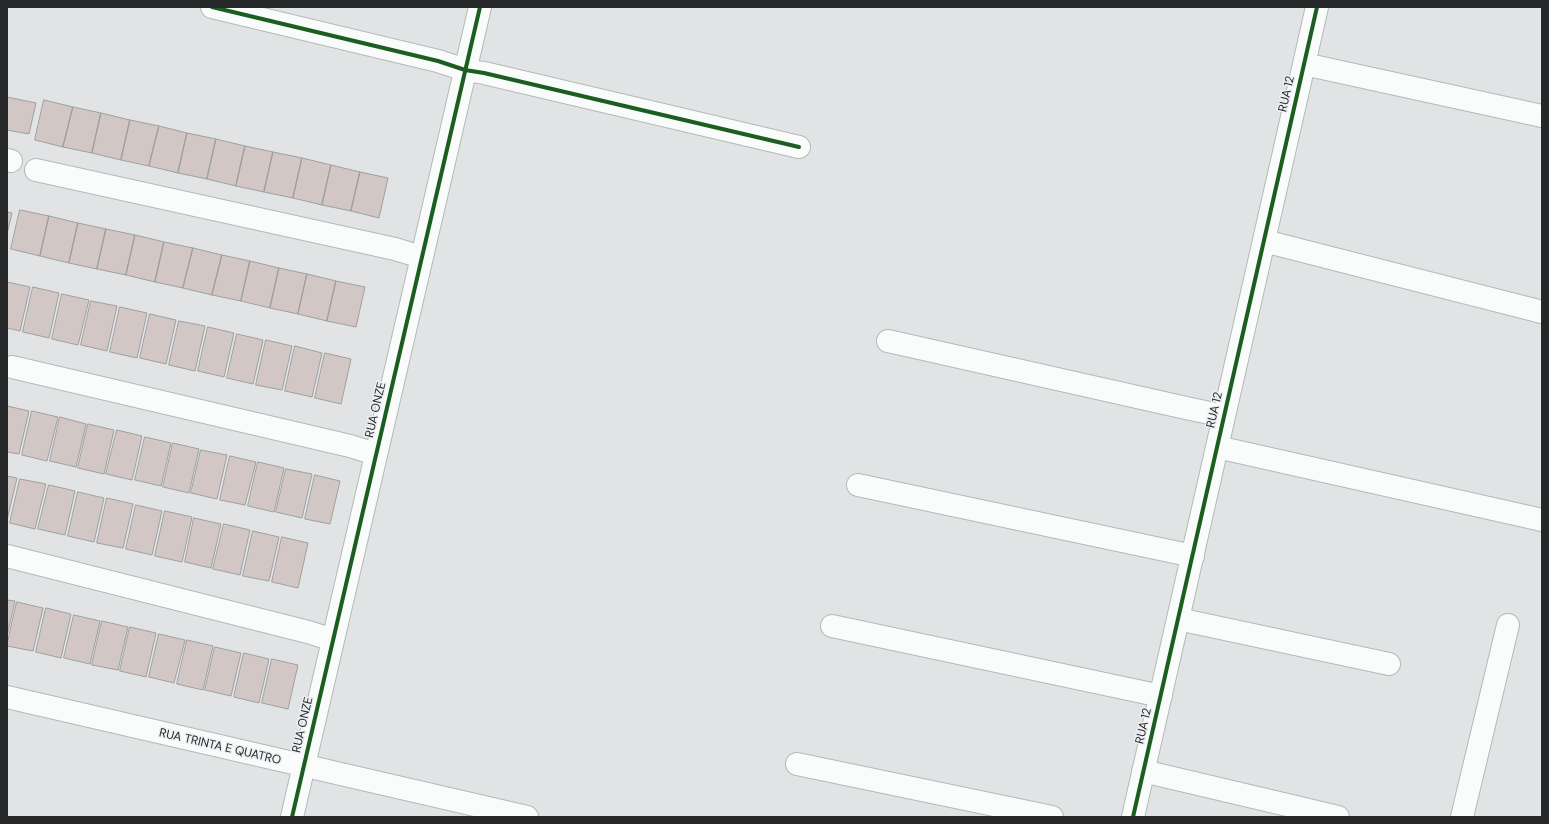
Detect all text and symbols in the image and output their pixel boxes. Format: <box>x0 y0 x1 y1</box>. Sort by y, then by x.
street label: RUA 12 <box>1276 75 1298 113</box>
street label: RUA ONZE <box>363 381 389 439</box>
street label: RUA 12 <box>1204 391 1226 429</box>
street label: RUA ONZE <box>290 696 316 754</box>
street label: RUA 12 <box>1133 707 1155 745</box>
street label: RUA TRINTA E QUATRO <box>158 726 282 768</box>

